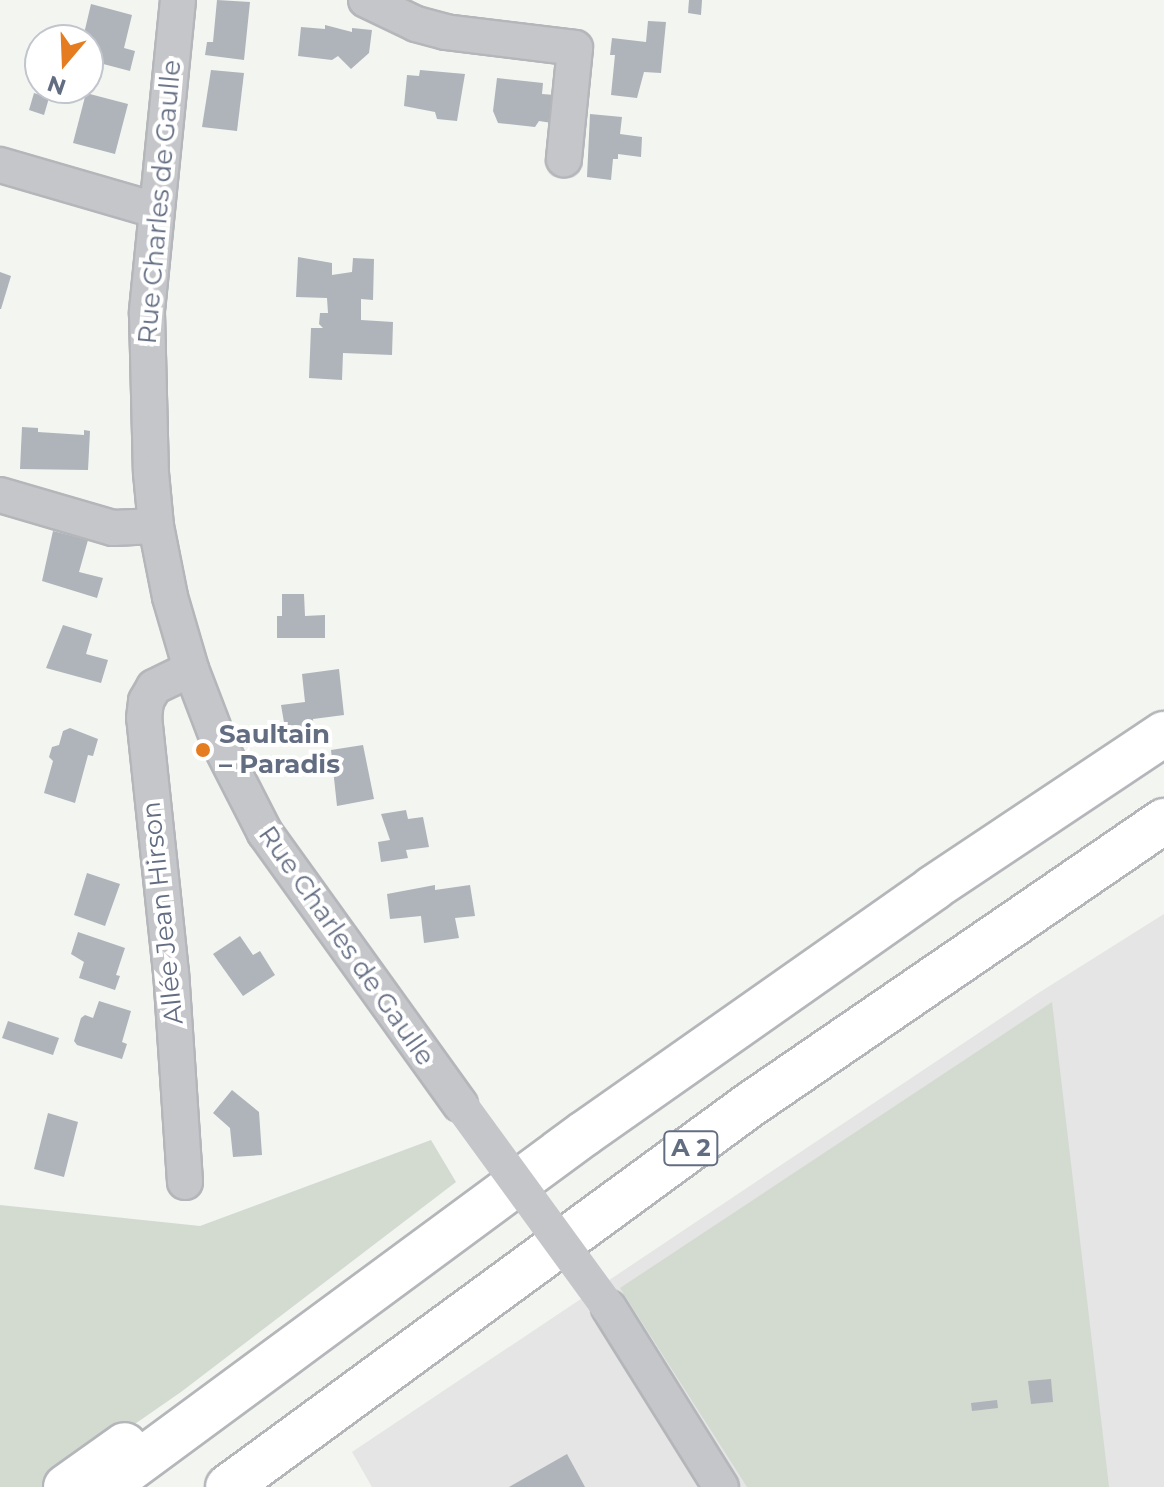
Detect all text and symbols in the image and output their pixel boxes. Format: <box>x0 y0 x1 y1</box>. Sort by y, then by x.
north arrow <box>24 24 104 104</box>
street label: Rue Charles de Gaulle <box>132 59 188 345</box>
text: N <box>44 70 69 101</box>
place label: Saultain – Paradis <box>219 719 340 780</box>
marker: Saultain – Paradis <box>194 741 212 759</box>
street label: Allée Jean Hirson <box>136 800 190 1026</box>
street label: Rue Charles de Gaulle <box>251 820 441 1072</box>
road number: A 2 <box>663 1128 719 1168</box>

